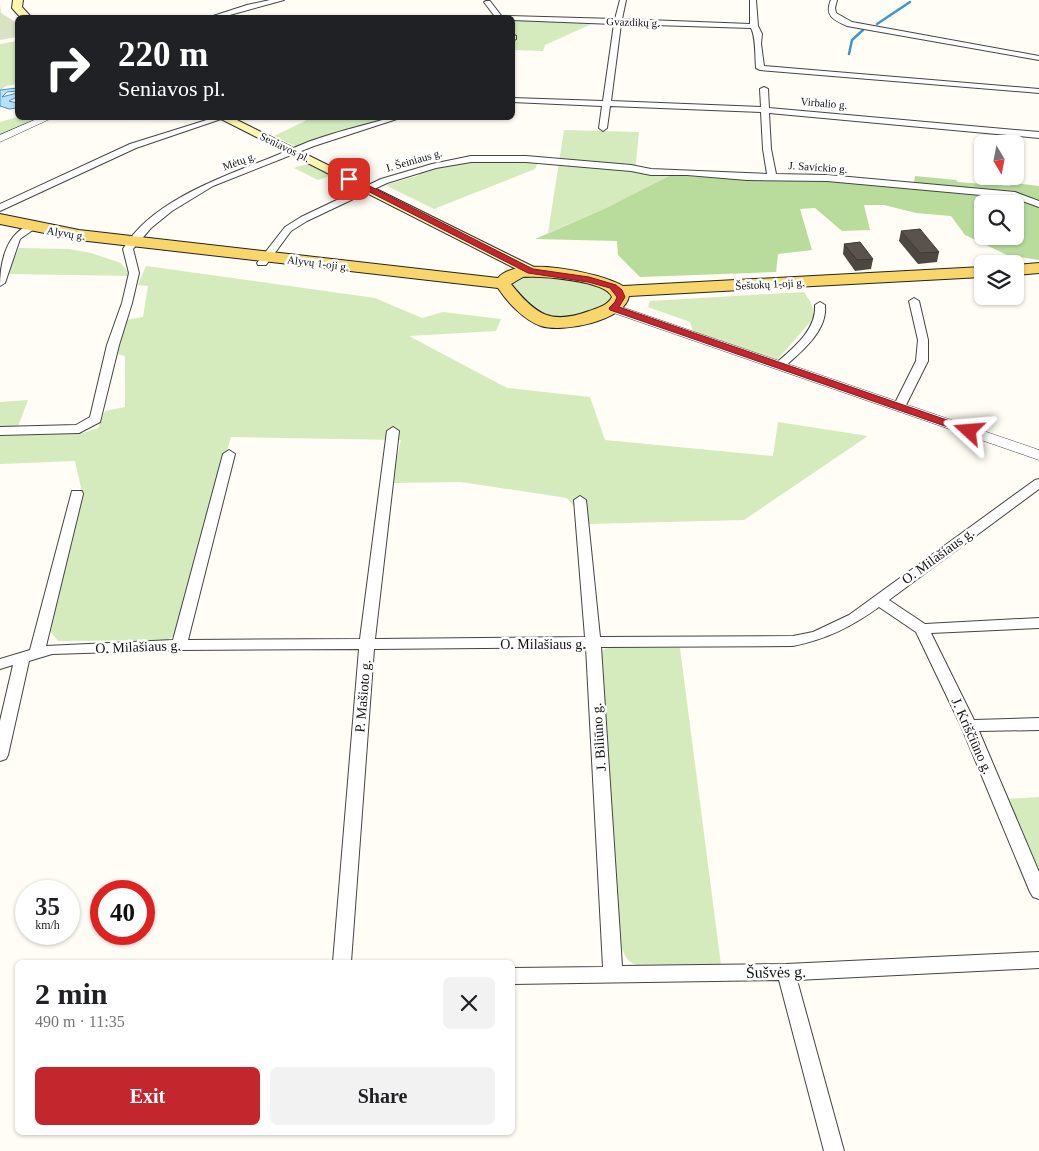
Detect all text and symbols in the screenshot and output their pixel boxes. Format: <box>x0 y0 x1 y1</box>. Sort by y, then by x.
street label: Gvazdikų g. <box>606 15 660 29</box>
icon: right <box>35 35 100 100</box>
text: 220 m <box>118 35 208 74</box>
text: Seniavos pl. <box>118 76 226 101</box>
street label: Virbalio g. <box>800 95 848 111</box>
street label: Seniavos pl. <box>258 130 312 164</box>
north arrow <box>974 135 1024 185</box>
map controls <box>974 135 1024 305</box>
street label: I. Šeiniaus g. <box>385 146 443 174</box>
street label: Mėtų g. <box>221 149 257 172</box>
pin <box>328 158 370 200</box>
street label: J. Savickio g. <box>788 159 848 175</box>
icon: arrive <box>335 165 363 193</box>
button: search <box>974 195 1024 245</box>
street label: Alyvų g. <box>46 224 86 242</box>
street label: Alyvų 1-oji g. <box>286 253 350 273</box>
button: layers <box>974 255 1024 305</box>
street label: Šeštokų 1-oji g. <box>735 276 805 292</box>
position arrow <box>942 404 994 456</box>
street label: O. Milašiaus g. <box>899 525 977 587</box>
street label: O. Milašiaus g. <box>500 637 586 652</box>
street label: O. Milašiaus g. <box>95 638 181 656</box>
street label: P. Mašioto g. <box>352 659 374 733</box>
street label: J. Kriščiūno g. <box>949 696 995 776</box>
street label: J. Biliūno g. <box>589 702 609 772</box>
speed limit sign: 40 <box>90 880 155 945</box>
text: 35 <box>35 893 60 920</box>
text: km/h <box>35 918 60 932</box>
street label: Šušvės g. <box>746 962 806 982</box>
text: 2 min <box>35 977 108 1010</box>
button: close <box>443 977 495 1029</box>
text: 490 m · 11:35 <box>35 1013 125 1030</box>
button: Exit <box>35 1067 260 1125</box>
button: Share <box>270 1067 495 1125</box>

